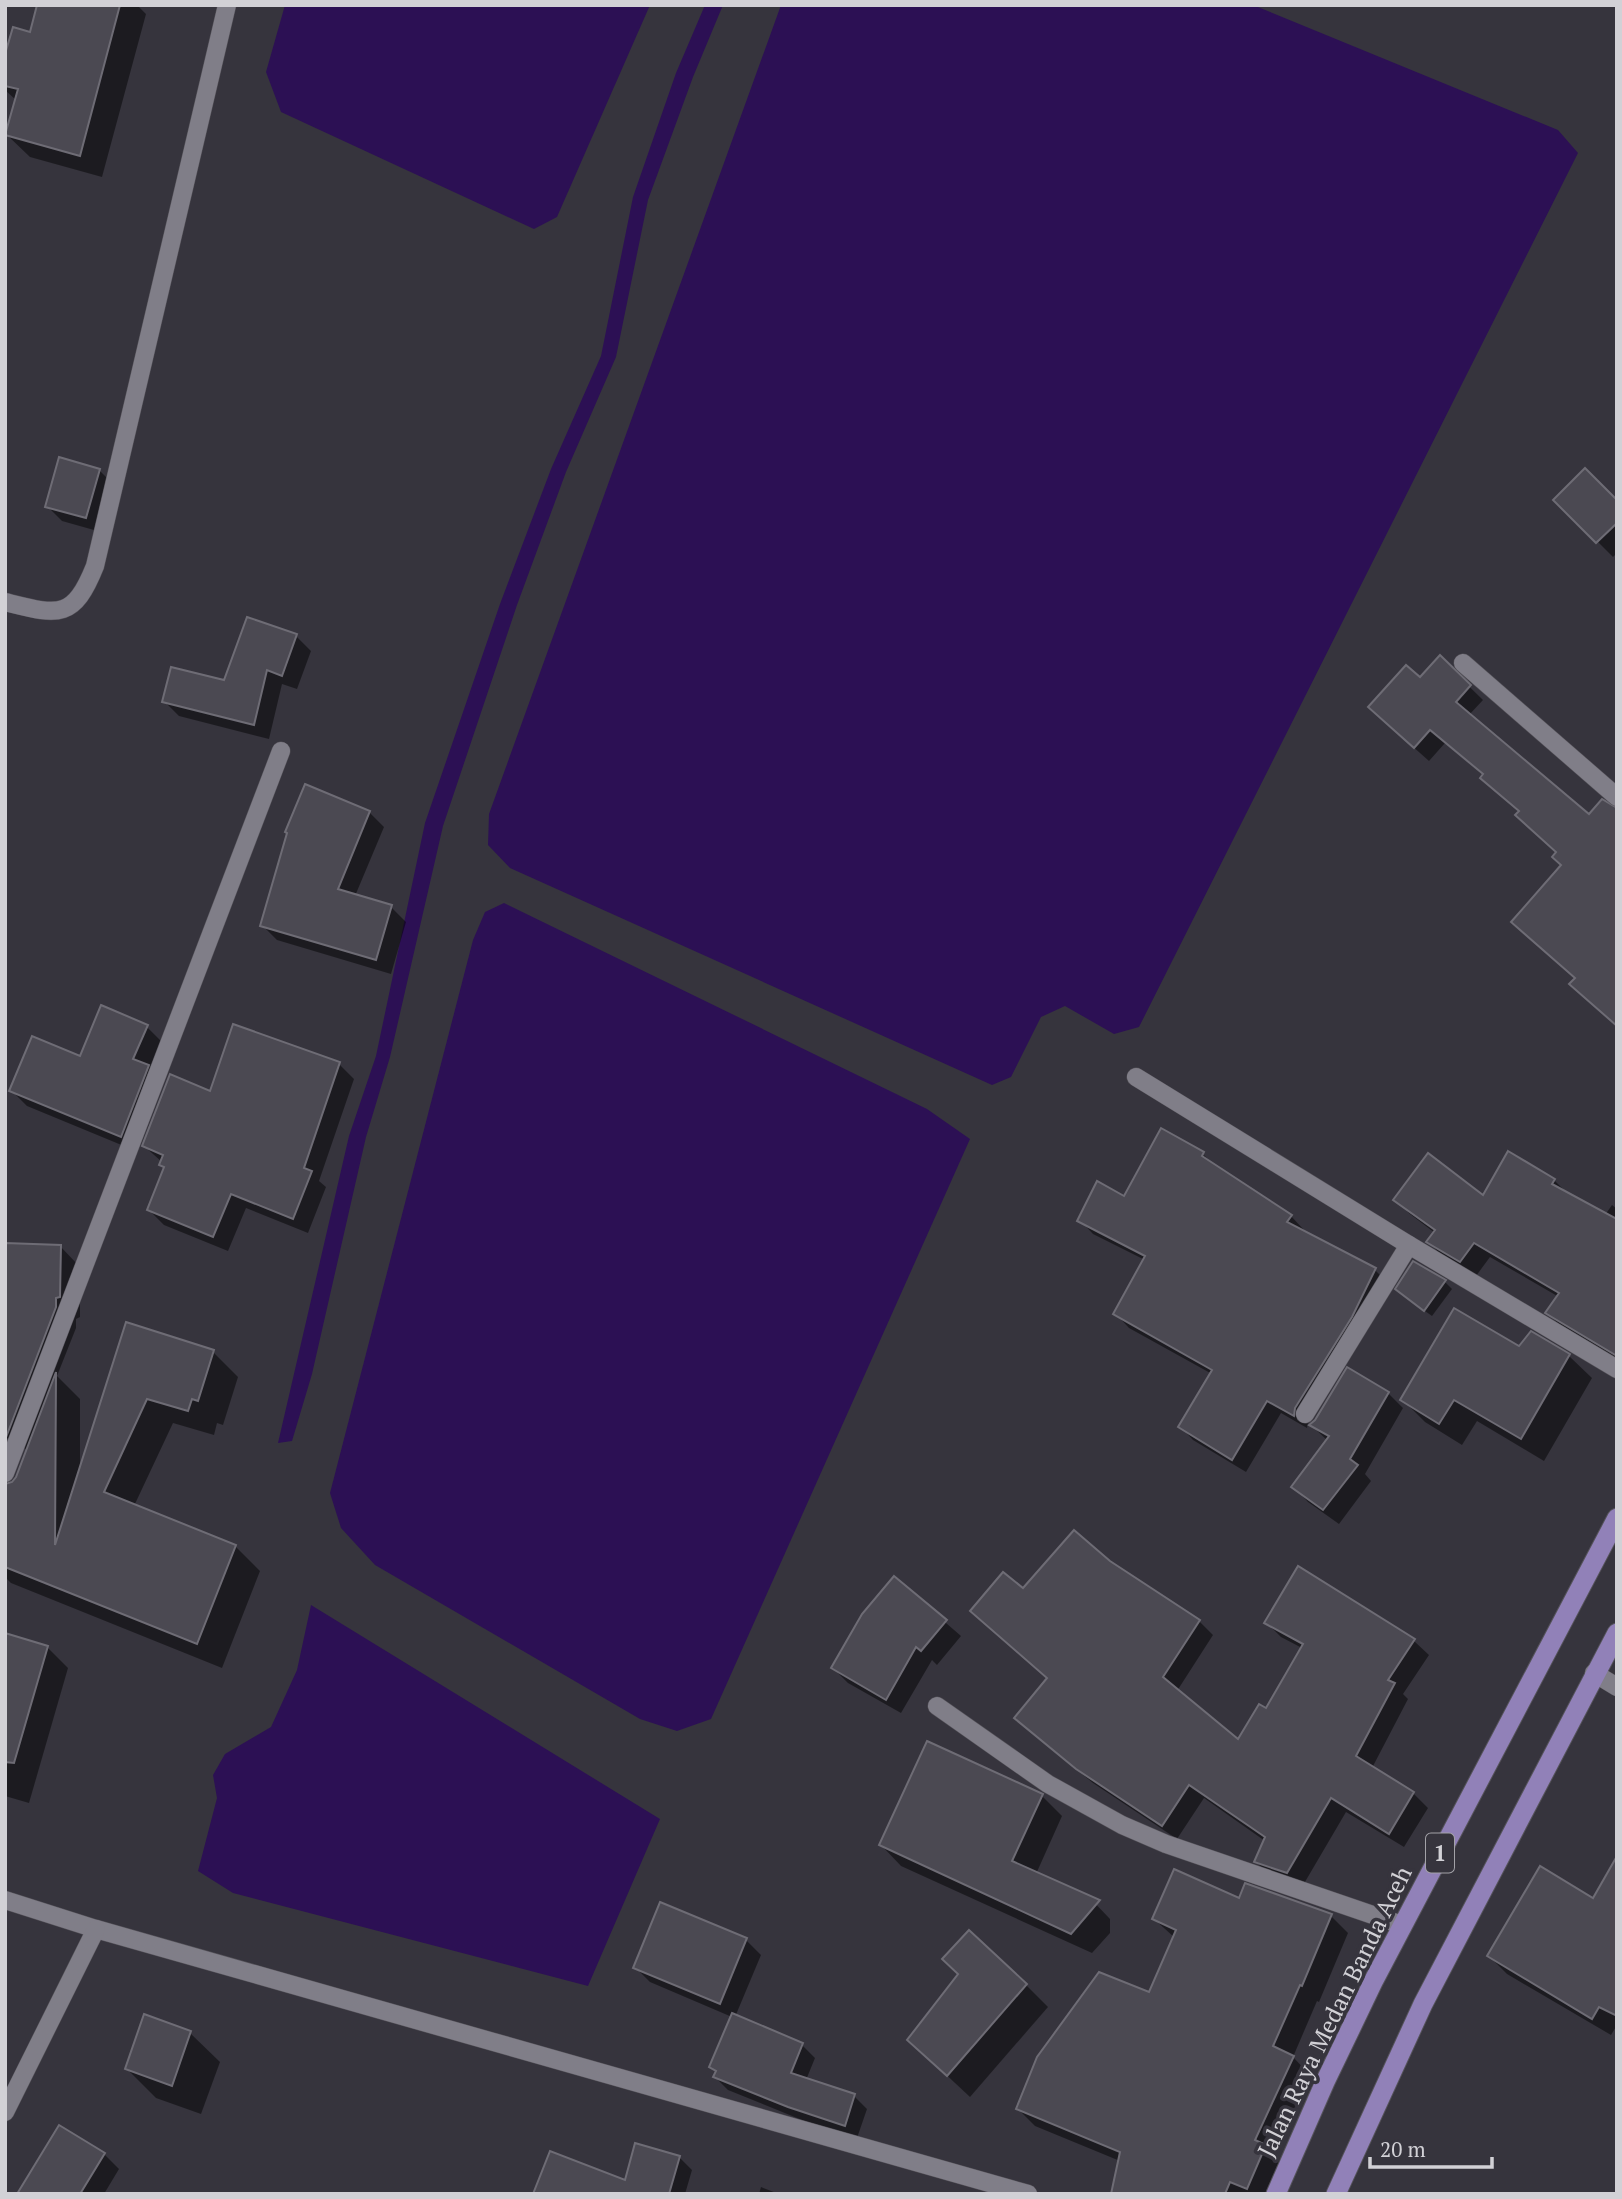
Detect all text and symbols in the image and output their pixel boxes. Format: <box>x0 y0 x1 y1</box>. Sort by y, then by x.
road number: 1 <box>1426 1834 1454 1872</box>
street label: Jalan Raya Medan Banda Aceh <box>1250 1861 1419 2162</box>
scale bar <box>1370 2126 1492 2170</box>
text: 20 m <box>1380 2135 1426 2163</box>

